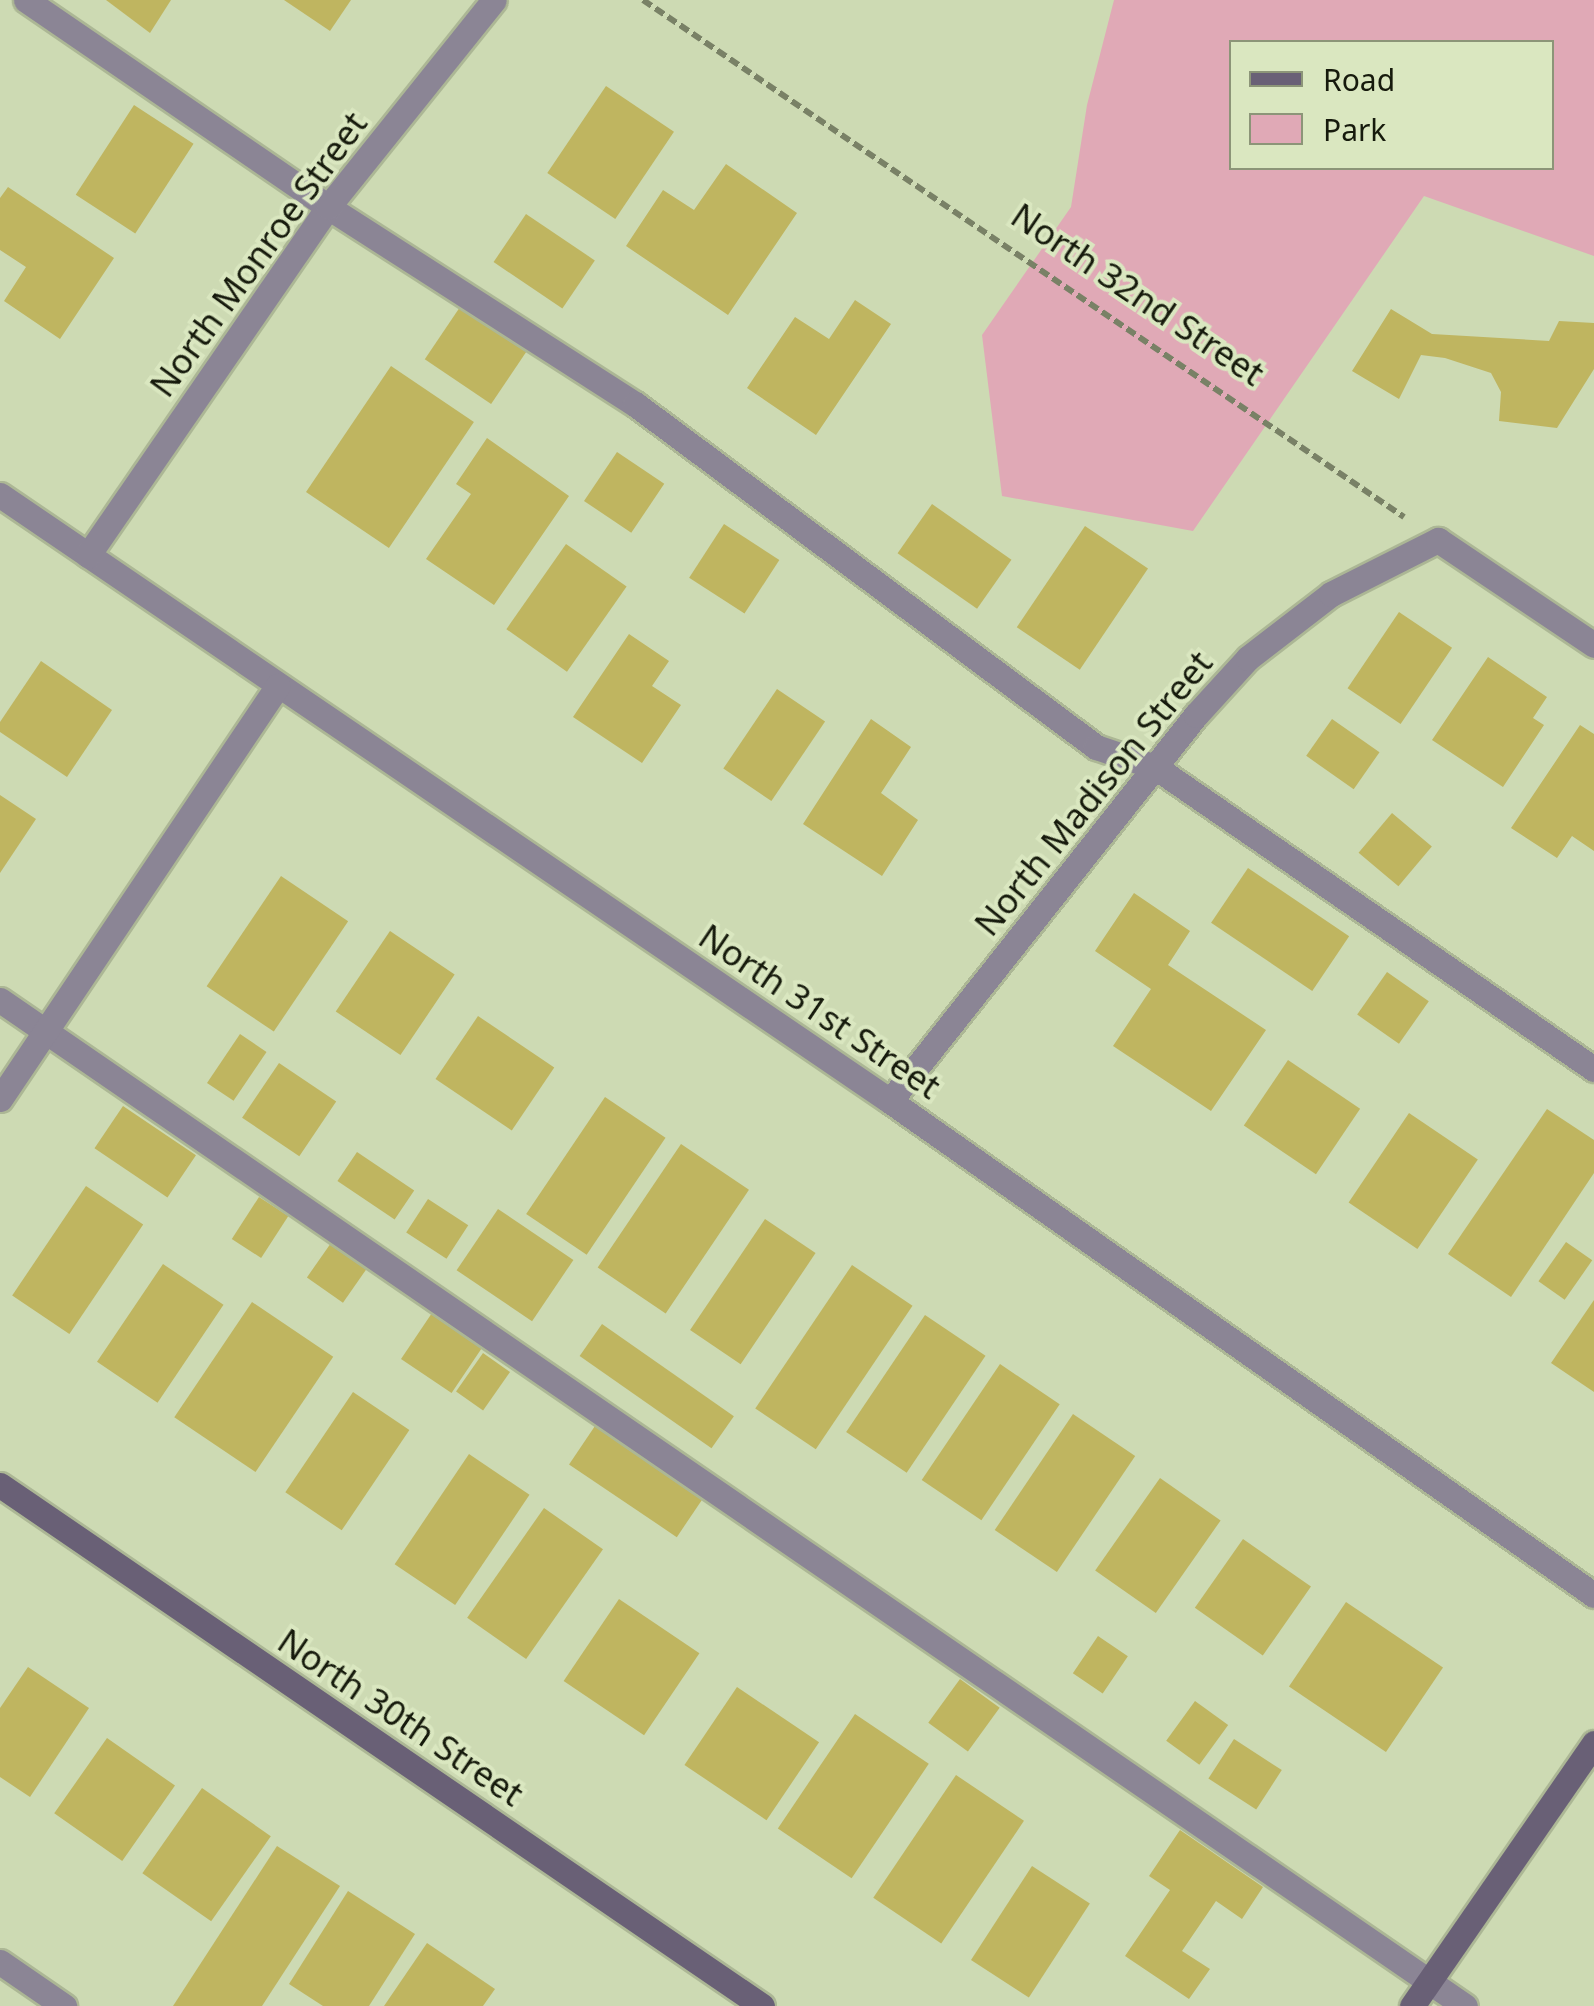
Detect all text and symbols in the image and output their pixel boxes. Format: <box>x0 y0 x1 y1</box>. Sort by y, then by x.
legend <box>1229 40 1554 170</box>
text: Road <box>1323 59 1395 100</box>
street label: North Monroe Street <box>141 103 375 405</box>
text: Park <box>1323 109 1386 150</box>
street label: North 32nd Street <box>1004 194 1272 394</box>
street label: North Madison Street <box>965 642 1221 944</box>
street label: North 31st Street <box>691 915 949 1107</box>
street label: North 30th Street <box>270 1619 532 1815</box>

